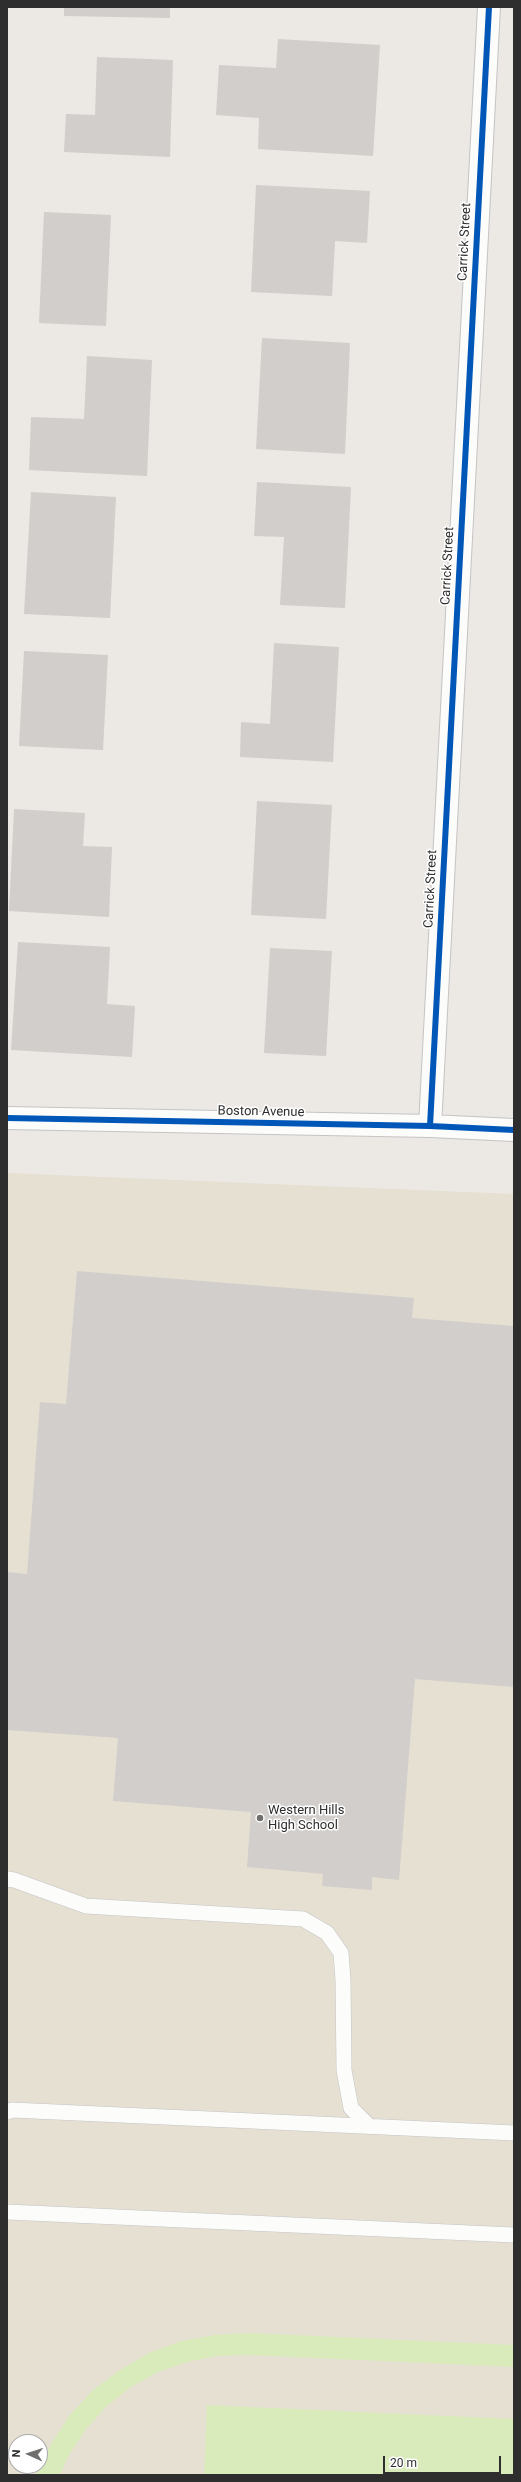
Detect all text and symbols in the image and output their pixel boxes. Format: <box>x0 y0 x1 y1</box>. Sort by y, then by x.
street label: Carrick Street <box>455 202 475 282</box>
street label: Carrick Street <box>438 526 458 606</box>
street label: Carrick Street <box>421 849 441 929</box>
street label: Boston Avenue <box>218 1103 304 1121</box>
place label: Western Hills High School <box>268 1803 344 1834</box>
marker: Western Hills High School <box>255 1813 265 1823</box>
north arrow <box>8 2434 48 2474</box>
scale bar <box>385 2448 503 2474</box>
text: N <box>10 2449 23 2458</box>
text: 20 m <box>390 2456 417 2470</box>

